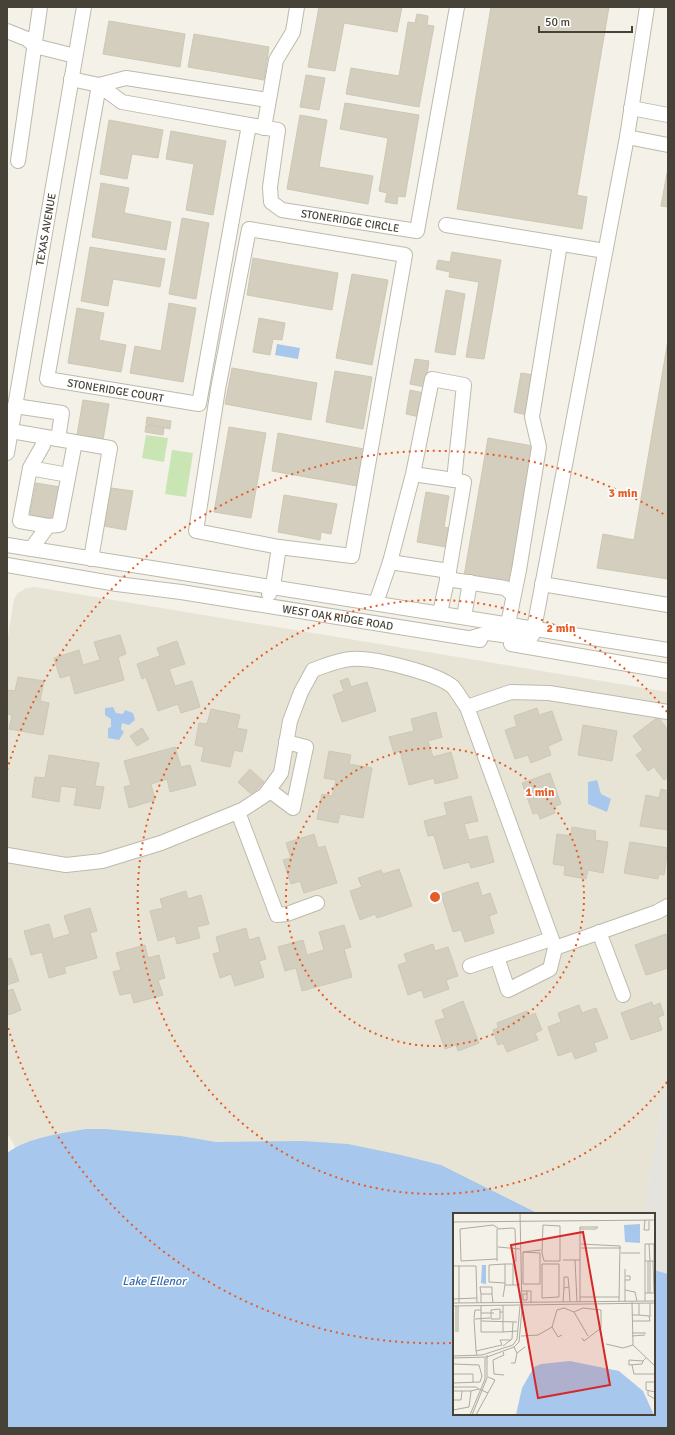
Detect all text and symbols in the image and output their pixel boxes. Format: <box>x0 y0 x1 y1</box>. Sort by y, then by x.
scale bar <box>539 8 632 34</box>
text: 50 m <box>545 15 570 30</box>
street label: TEXAS AVENUE <box>33 192 58 266</box>
street label: STONERIDGE CIRCLE <box>300 207 400 235</box>
street label: STONERIDGE COURT <box>66 376 165 405</box>
text: 3 min <box>609 486 638 501</box>
street label: WEST OAK RIDGE ROAD <box>281 602 394 632</box>
text: 2 min <box>547 621 576 636</box>
text: 1 min <box>526 785 555 800</box>
centre of rings <box>428 890 442 904</box>
inset map <box>453 1213 655 1415</box>
water label: Lake Ellenor <box>122 1274 187 1289</box>

